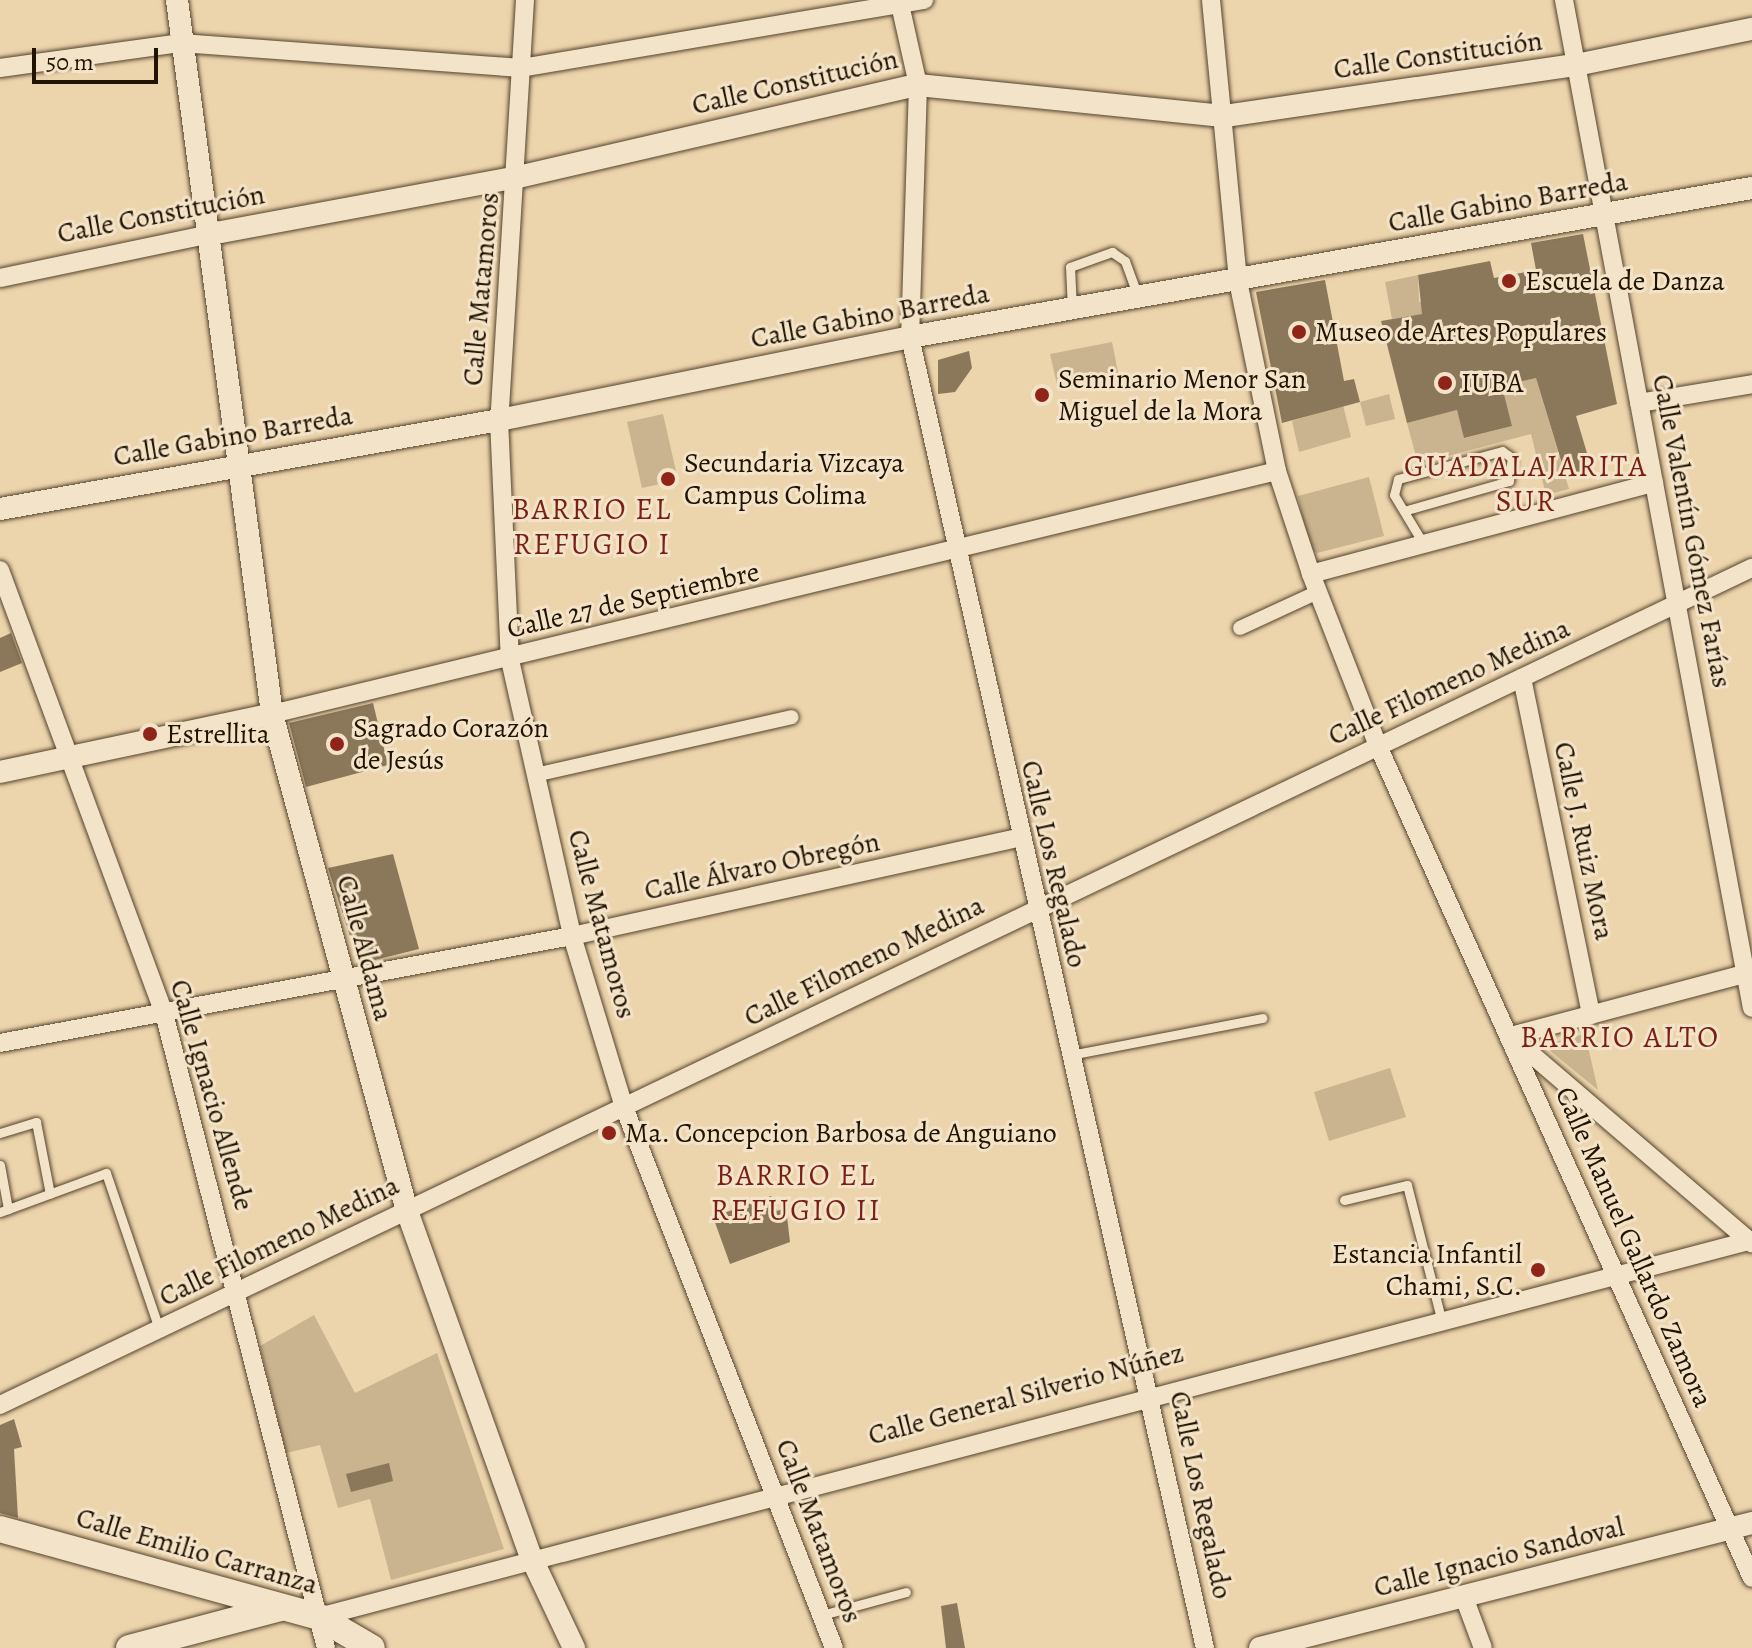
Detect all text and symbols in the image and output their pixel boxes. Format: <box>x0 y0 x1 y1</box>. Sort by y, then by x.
street label: Calle Constitución <box>1331 24 1545 86</box>
scale bar <box>36 32 162 82</box>
street label: Calle Constitución <box>689 42 901 122</box>
text: 50 m <box>46 46 94 78</box>
street label: Calle Gabino Barreda <box>1386 164 1630 240</box>
street label: Calle Constitución <box>55 177 267 251</box>
street label: Calle Matamoros <box>456 191 506 387</box>
place label: Escuela de Danza <box>1525 264 1725 298</box>
marker: Escuela de Danza <box>1500 272 1518 290</box>
street label: Calle Gabino Barreda <box>748 276 992 356</box>
place label: Museo de Artes Populares <box>1315 315 1607 349</box>
marker: Museo de Artes Populares <box>1290 323 1308 341</box>
place label: Seminario Menor San Miguel de la Mora <box>1058 362 1306 428</box>
place label: IUBA <box>1461 366 1523 400</box>
street label: Calle Valentín Gómez Farías <box>1645 372 1739 690</box>
marker: IUBA <box>1436 374 1454 392</box>
marker: Seminario Menor San Miguel de la Mora <box>1033 386 1051 404</box>
street label: Calle Gabino Barreda <box>111 398 355 474</box>
place label: Secundaria Vizcaya Campus Colima <box>684 446 904 512</box>
district label: GUADALAJARITA SUR <box>1404 448 1648 518</box>
marker: Secundaria Vizcaya Campus Colima <box>659 470 677 488</box>
district label: BARRIO EL REFUGIO I <box>512 491 672 562</box>
street label: Calle 27 de Septiembre <box>504 555 762 645</box>
street label: Calle Filomeno Medina <box>1323 611 1575 753</box>
place label: Sagrado Corazón de Jesús <box>353 711 549 777</box>
place label: Estrellita <box>166 717 270 751</box>
marker: Estrellita <box>141 725 159 743</box>
marker: Sagrado Corazón de Jesús <box>328 735 346 753</box>
street label: Calle J. Ruiz Mora <box>1547 739 1621 943</box>
street label: Calle Los Regalado <box>1014 757 1094 971</box>
street label: Calle Álvaro Obregón <box>641 825 883 907</box>
street label: Calle Matamoros <box>561 826 643 1022</box>
street label: Calle Aldama <box>329 872 401 1024</box>
street label: Calle Filomeno Medina <box>739 888 989 1034</box>
street label: Calle Ignacio Allende <box>163 976 261 1214</box>
district label: BARRIO ALTO <box>1520 1019 1720 1055</box>
street label: Calle Manuel Gallardo Zamora <box>1548 1082 1720 1412</box>
place label: Ma. Concepcion Barbosa de Anguiano <box>625 1116 1057 1150</box>
marker: Ma. Concepcion Barbosa de Anguiano <box>600 1124 618 1142</box>
district label: BARRIO EL REFUGIO II <box>710 1157 882 1228</box>
street label: Calle Filomeno Medina <box>154 1168 404 1314</box>
place label: Estancia Infantil Chami, S.C. <box>1332 1237 1522 1303</box>
marker: Estancia Infantil Chami, S.C. <box>1529 1261 1547 1279</box>
street label: Calle General Silverio Núñez <box>865 1336 1187 1452</box>
street label: Calle Los Regalado <box>1163 1388 1239 1602</box>
street label: Calle Matamoros <box>769 1434 869 1628</box>
street label: Calle Emilio Carranza <box>72 1500 322 1602</box>
street label: Calle Ignacio Sandoval <box>1370 1510 1628 1604</box>

